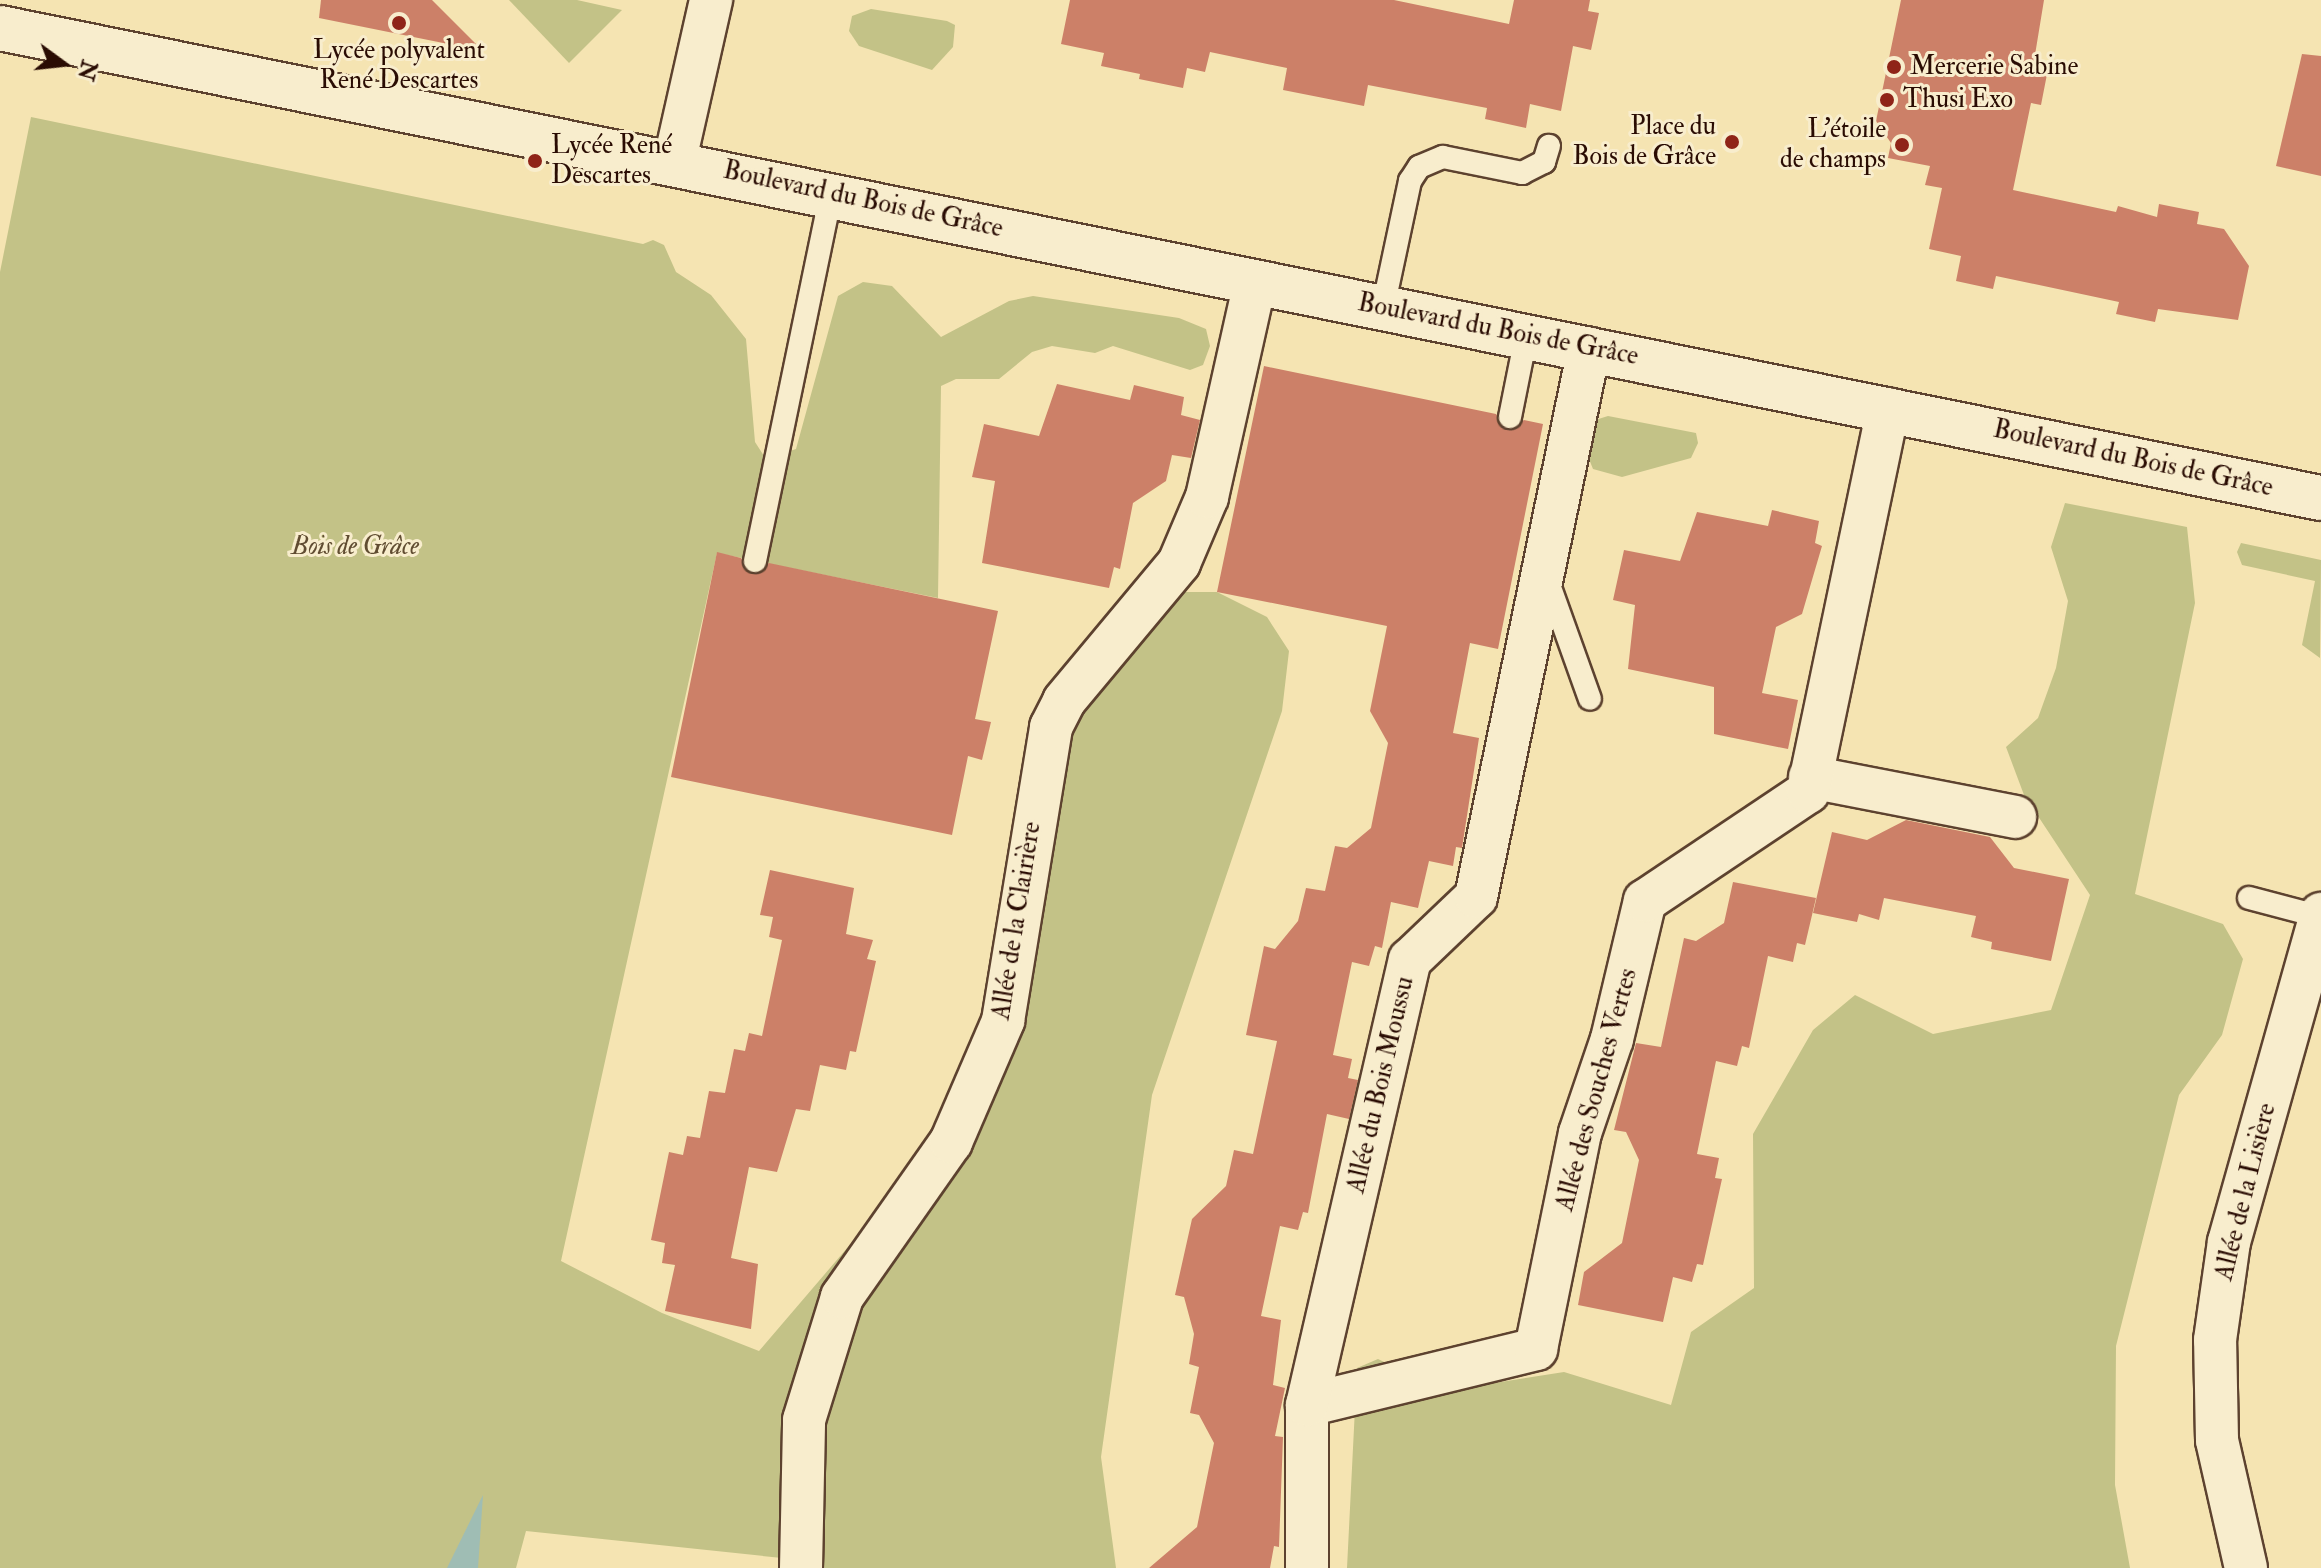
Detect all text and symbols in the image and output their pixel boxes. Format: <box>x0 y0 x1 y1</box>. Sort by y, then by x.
marker: Lycée polyvalent René Descartes <box>390 14 408 32</box>
north arrow <box>24 24 104 104</box>
place label: Lycée polyvalent René Descartes <box>313 35 485 96</box>
place label: Mercerie Sabine <box>1910 51 2078 83</box>
text: N <box>71 57 103 83</box>
marker: Mercerie Sabine <box>1885 58 1903 76</box>
place label: Thusi Exo <box>1903 84 2013 116</box>
marker: Thusi Exo <box>1878 91 1896 109</box>
place label: Place du Bois de Grâce <box>1573 111 1716 172</box>
place label: L'étoile de champs <box>1780 114 1886 176</box>
place label: Lycée René Descartes <box>551 130 672 192</box>
marker: Place du Bois de Grâce <box>1723 133 1741 151</box>
marker: L'étoile de champs <box>1893 136 1911 154</box>
marker: Lycée René Descartes <box>526 152 544 170</box>
street label: Boulevard du Bois de Grâce <box>720 155 1006 245</box>
street label: Boulevard du Bois de Grâce <box>1355 287 1641 373</box>
street label: Boulevard du Bois de Grâce <box>1990 414 2276 504</box>
park label: Bois de Grâce <box>291 531 419 563</box>
street label: Allée de la Clairière <box>986 820 1048 1022</box>
street label: Allée des Souches Vertes <box>1550 965 1644 1215</box>
street label: Allée du Bois Moussu <box>1341 974 1421 1196</box>
street label: Allée de la Lisière <box>2209 1100 2283 1284</box>

